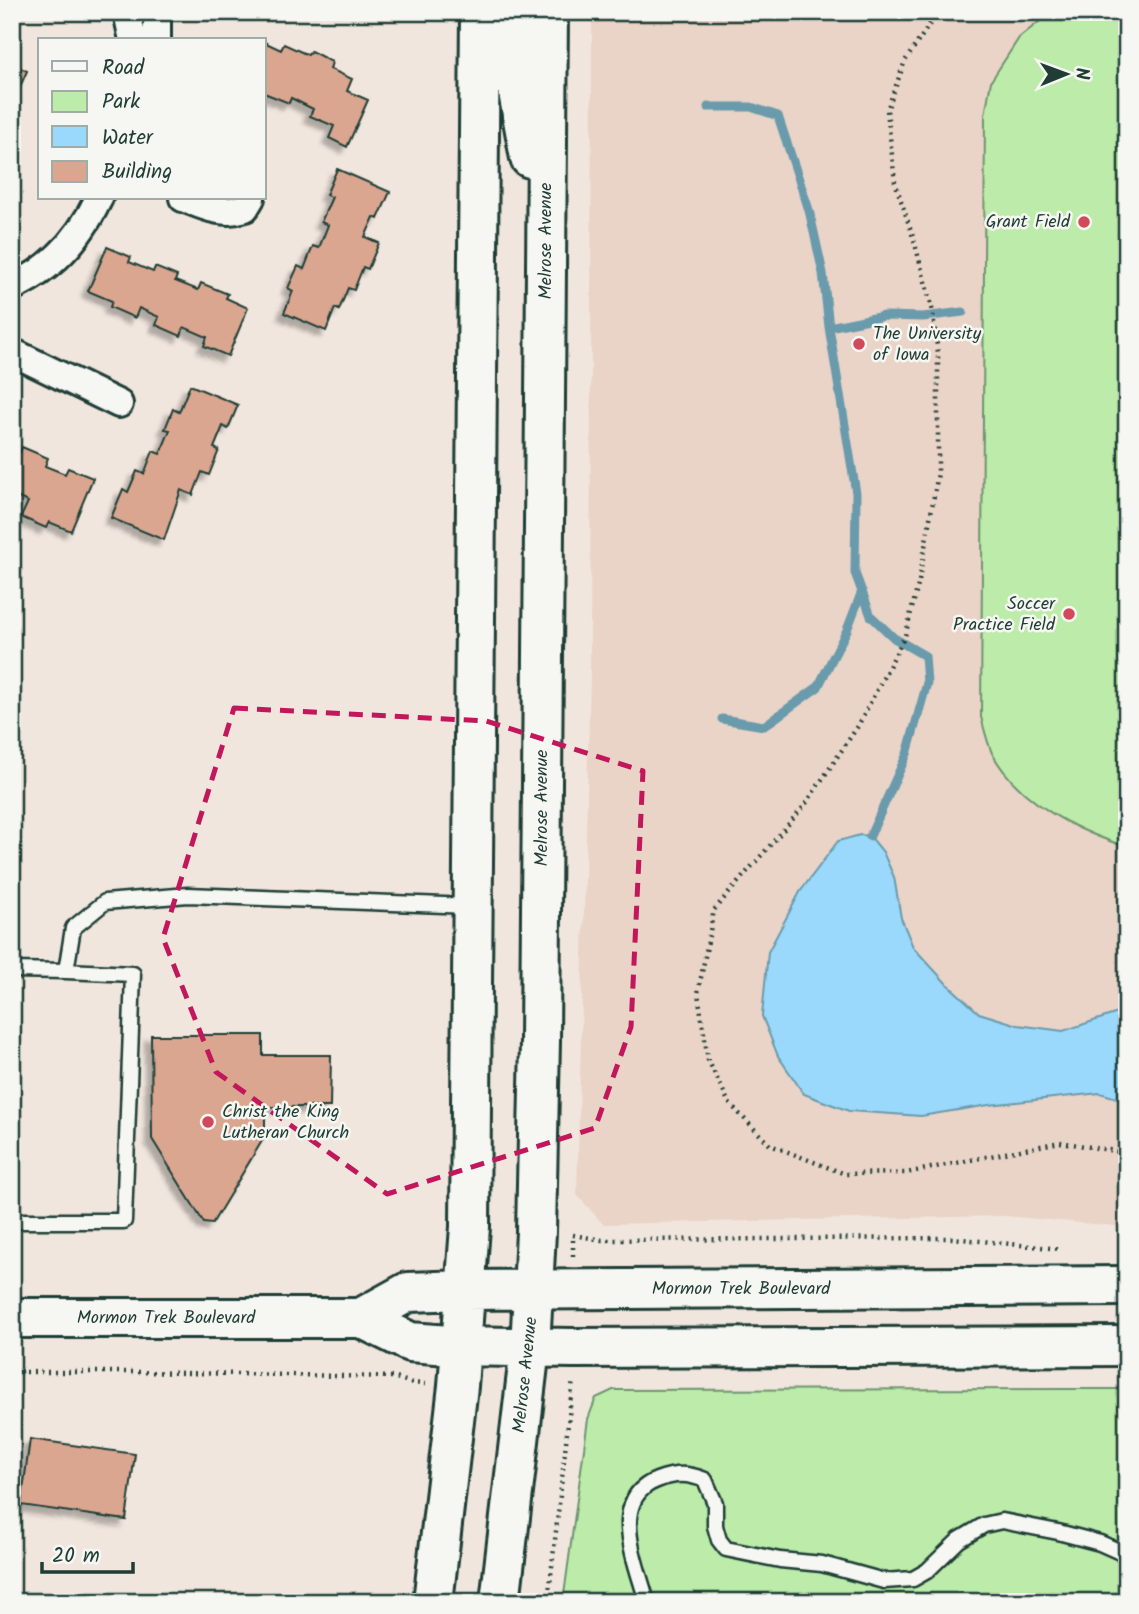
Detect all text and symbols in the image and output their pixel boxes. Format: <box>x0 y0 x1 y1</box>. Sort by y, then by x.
legend <box>38 38 266 200</box>
north arrow <box>1030 38 1100 108</box>
text: Road <box>102 52 145 85</box>
text: N <box>1066 67 1096 80</box>
text: Park <box>102 86 140 119</box>
text: Water <box>102 122 154 155</box>
text: Building <box>102 156 172 189</box>
street label: Melrose Avenue <box>532 183 561 299</box>
place label: Grant Field <box>986 208 1071 237</box>
marker: Grant Field <box>1076 214 1092 230</box>
place label: The University of Iowa <box>873 320 982 370</box>
marker: The University of Iowa <box>851 336 867 352</box>
place label: Soccer Practice Field <box>953 590 1056 640</box>
marker: Soccer Practice Field <box>1061 606 1077 622</box>
street label: Melrose Avenue <box>528 750 557 866</box>
place label: Christ the King Lutheran Church <box>222 1098 349 1148</box>
marker: Christ the King Lutheran Church <box>200 1114 216 1130</box>
street label: Mormon Trek Boulevard <box>652 1275 831 1304</box>
street label: Mormon Trek Boulevard <box>77 1304 256 1333</box>
street label: Melrose Avenue <box>505 1315 547 1435</box>
scale bar <box>42 1530 133 1574</box>
text: 20 m <box>52 1540 100 1573</box>

